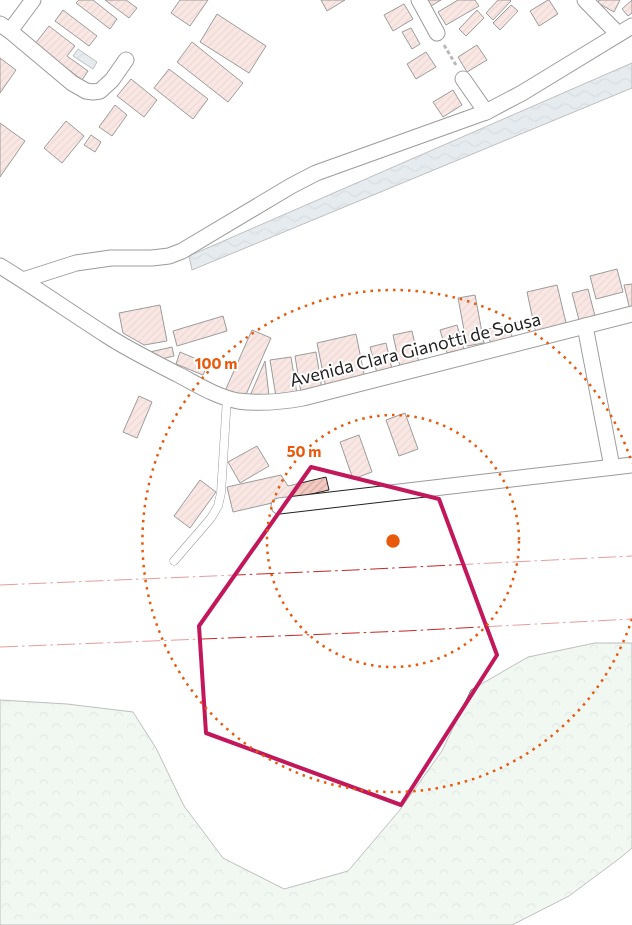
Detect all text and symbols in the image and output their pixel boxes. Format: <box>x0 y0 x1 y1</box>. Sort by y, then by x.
street label: Avenida Clara Gianotti de Sousa <box>287 307 543 391</box>
text: 100 m <box>195 354 237 372</box>
text: 50 m <box>287 442 321 460</box>
centre of rings <box>384 532 402 550</box>

